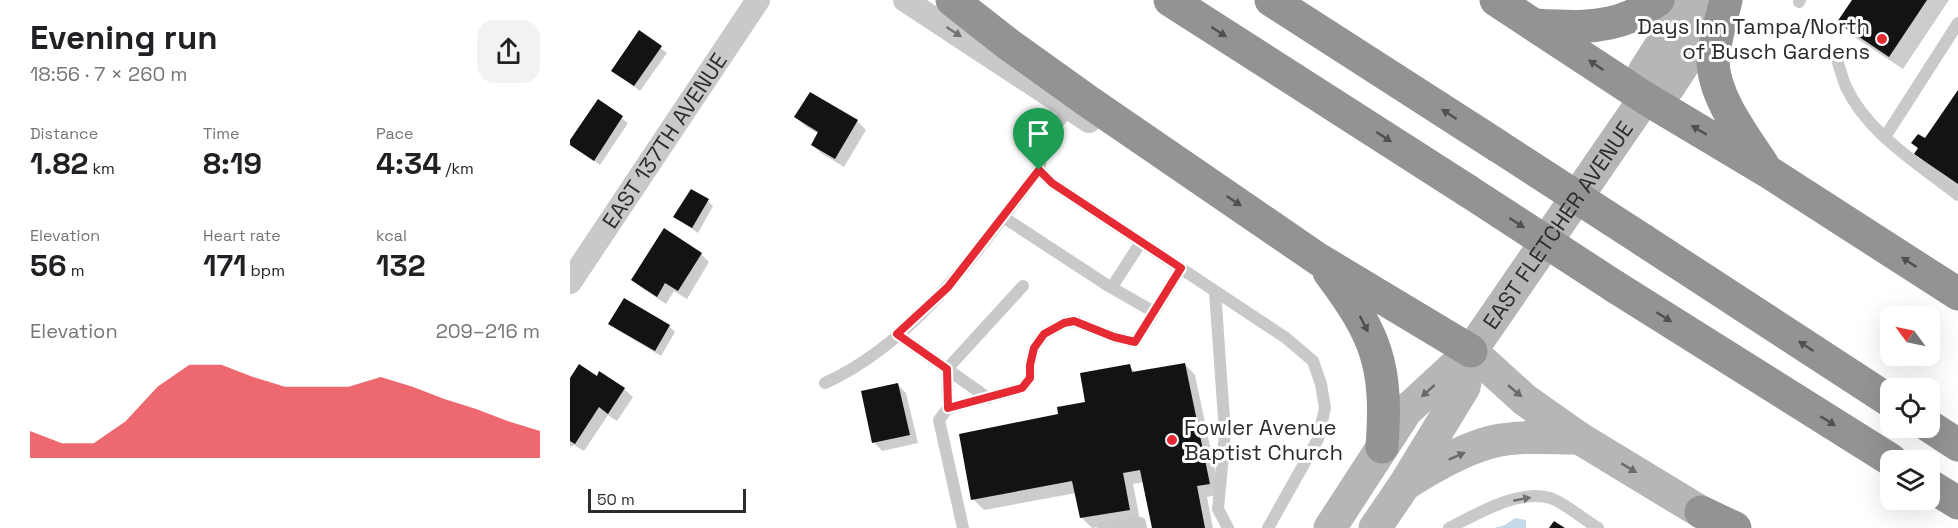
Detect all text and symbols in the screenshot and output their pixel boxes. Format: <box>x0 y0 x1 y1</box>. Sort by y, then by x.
place label: Days Inn Tampa/North of Busch Gardens <box>1637 12 1870 65</box>
text: Evening run <box>30 17 218 59</box>
button: share <box>477 20 540 83</box>
one-way arrow <box>946 26 962 37</box>
one-way arrow <box>1211 26 1228 37</box>
marker: Days Inn Tampa/North of Busch Gardens <box>1875 32 1889 46</box>
street label: EAST 137TH AVENUE <box>596 47 733 234</box>
one-way arrow <box>1588 60 1604 71</box>
text: 18:56 · 7 × 260 m <box>30 61 188 87</box>
pin <box>1013 108 1064 170</box>
one-way arrow <box>1441 109 1457 120</box>
street label: EAST FLETCHER AVENUE <box>1476 116 1639 334</box>
icon: arrive <box>1022 117 1055 150</box>
text: Distance <box>30 123 98 144</box>
text: Time <box>203 123 239 144</box>
text: Pace <box>376 123 413 144</box>
one-way arrow <box>1691 125 1707 136</box>
one-way arrow <box>1376 131 1392 142</box>
text: 1.82 <box>30 144 88 183</box>
text: 8:19 <box>203 144 262 183</box>
text: 4:34 <box>376 144 441 183</box>
text: km <box>88 158 115 179</box>
text: /km <box>441 158 474 179</box>
one-way arrow <box>1226 195 1242 207</box>
one-way arrow <box>1509 217 1525 229</box>
text: Elevation <box>30 225 100 246</box>
text: Heart rate <box>203 225 281 246</box>
text: kcal <box>376 225 407 246</box>
text: 56 <box>30 246 67 285</box>
text: 171 <box>203 246 246 285</box>
text: 132 <box>376 246 426 285</box>
one-way arrow <box>1901 257 1917 268</box>
text: m <box>67 260 84 281</box>
text: bpm <box>246 260 285 281</box>
north arrow <box>1880 306 1940 366</box>
map controls <box>1880 306 1940 510</box>
one-way arrow <box>1655 311 1672 322</box>
one-way arrow <box>1359 315 1369 332</box>
text: Elevation <box>30 318 118 344</box>
text: 209–216 m <box>436 318 540 344</box>
one-way arrow <box>1798 341 1814 352</box>
button: locate <box>1880 378 1940 438</box>
one-way arrow <box>1421 384 1436 397</box>
one-way arrow <box>1507 384 1523 397</box>
place label: Fowler Avenue Baptist Church <box>1184 413 1343 466</box>
one-way arrow <box>1820 415 1836 427</box>
marker: Fowler Avenue Baptist Church <box>1165 433 1179 447</box>
button: layers <box>1880 450 1940 510</box>
one-way arrow <box>1448 452 1465 461</box>
one-way arrow <box>1621 463 1637 474</box>
scale bar <box>588 486 746 514</box>
text: 50 m <box>597 489 635 510</box>
one-way arrow <box>1513 494 1532 503</box>

